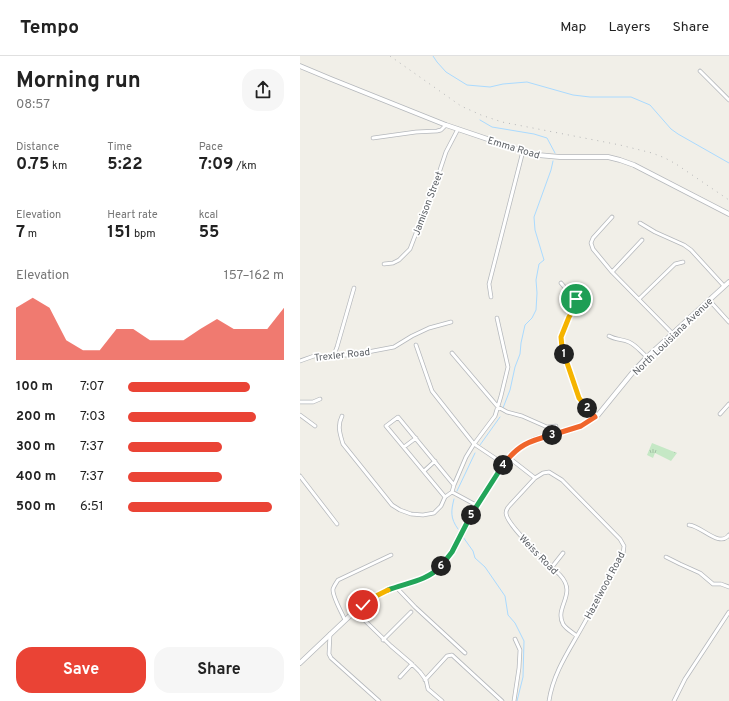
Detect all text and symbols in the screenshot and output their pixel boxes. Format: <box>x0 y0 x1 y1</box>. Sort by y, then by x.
text: Tempo <box>20 16 79 40</box>
text: Map <box>560 19 586 36</box>
text: Layers <box>608 19 650 36</box>
text: Share <box>672 19 709 36</box>
text: Morning run <box>16 68 141 95</box>
button: share <box>242 69 284 111</box>
text: 08:57 <box>16 97 50 113</box>
street label: Emma Road <box>486 134 541 163</box>
text: Distance <box>16 140 59 154</box>
text: Time <box>107 140 132 154</box>
text: Pace <box>199 140 223 154</box>
text: 0.75 <box>16 154 49 176</box>
text: 5:22 <box>107 154 143 176</box>
text: 7:09 <box>199 154 234 176</box>
text: km <box>49 159 67 173</box>
text: /km <box>234 159 257 173</box>
street label: Jamison Street <box>410 170 447 237</box>
text: Elevation <box>16 208 61 222</box>
text: Heart rate <box>107 208 158 222</box>
text: kcal <box>199 208 218 222</box>
text: 7 <box>16 222 25 244</box>
text: 151 <box>107 222 131 244</box>
text: 55 <box>199 222 219 244</box>
text: m <box>25 227 37 241</box>
text: bpm <box>131 227 156 241</box>
text: Elevation <box>16 268 69 284</box>
text: 157–162 m <box>224 268 284 284</box>
pin <box>559 282 593 316</box>
icon: arrive <box>565 288 587 310</box>
street label: North Louisiana Avenue <box>630 295 716 379</box>
pin: 1 <box>554 344 574 364</box>
street label: Trexler Road <box>313 346 371 365</box>
text: 1 <box>562 347 566 361</box>
text: 100 m <box>16 379 53 395</box>
text: 7:07 <box>80 379 104 395</box>
pin: 2 <box>577 398 597 418</box>
text: 2 <box>584 401 590 415</box>
text: 200 m <box>16 409 56 425</box>
text: 7:03 <box>80 409 105 425</box>
pin: 3 <box>542 425 562 445</box>
text: 3 <box>549 428 555 442</box>
text: 300 m <box>16 439 55 455</box>
text: 7:37 <box>80 439 104 455</box>
pin: 4 <box>493 455 513 475</box>
text: 4 <box>499 458 507 472</box>
text: 400 m <box>16 469 56 485</box>
text: 7:37 <box>80 469 104 485</box>
text: 500 m <box>16 499 56 515</box>
text: 6:51 <box>80 499 104 515</box>
pin: 5 <box>461 505 481 525</box>
text: 5 <box>468 508 474 522</box>
street label: Weiss Road <box>516 532 560 578</box>
street label: Hazelwood Road <box>582 550 629 622</box>
pin: 6 <box>431 556 451 576</box>
text: 6 <box>438 559 444 573</box>
pin <box>346 588 380 622</box>
icon: check <box>352 594 374 616</box>
button: Save <box>16 647 146 693</box>
button: Share <box>154 647 284 693</box>

